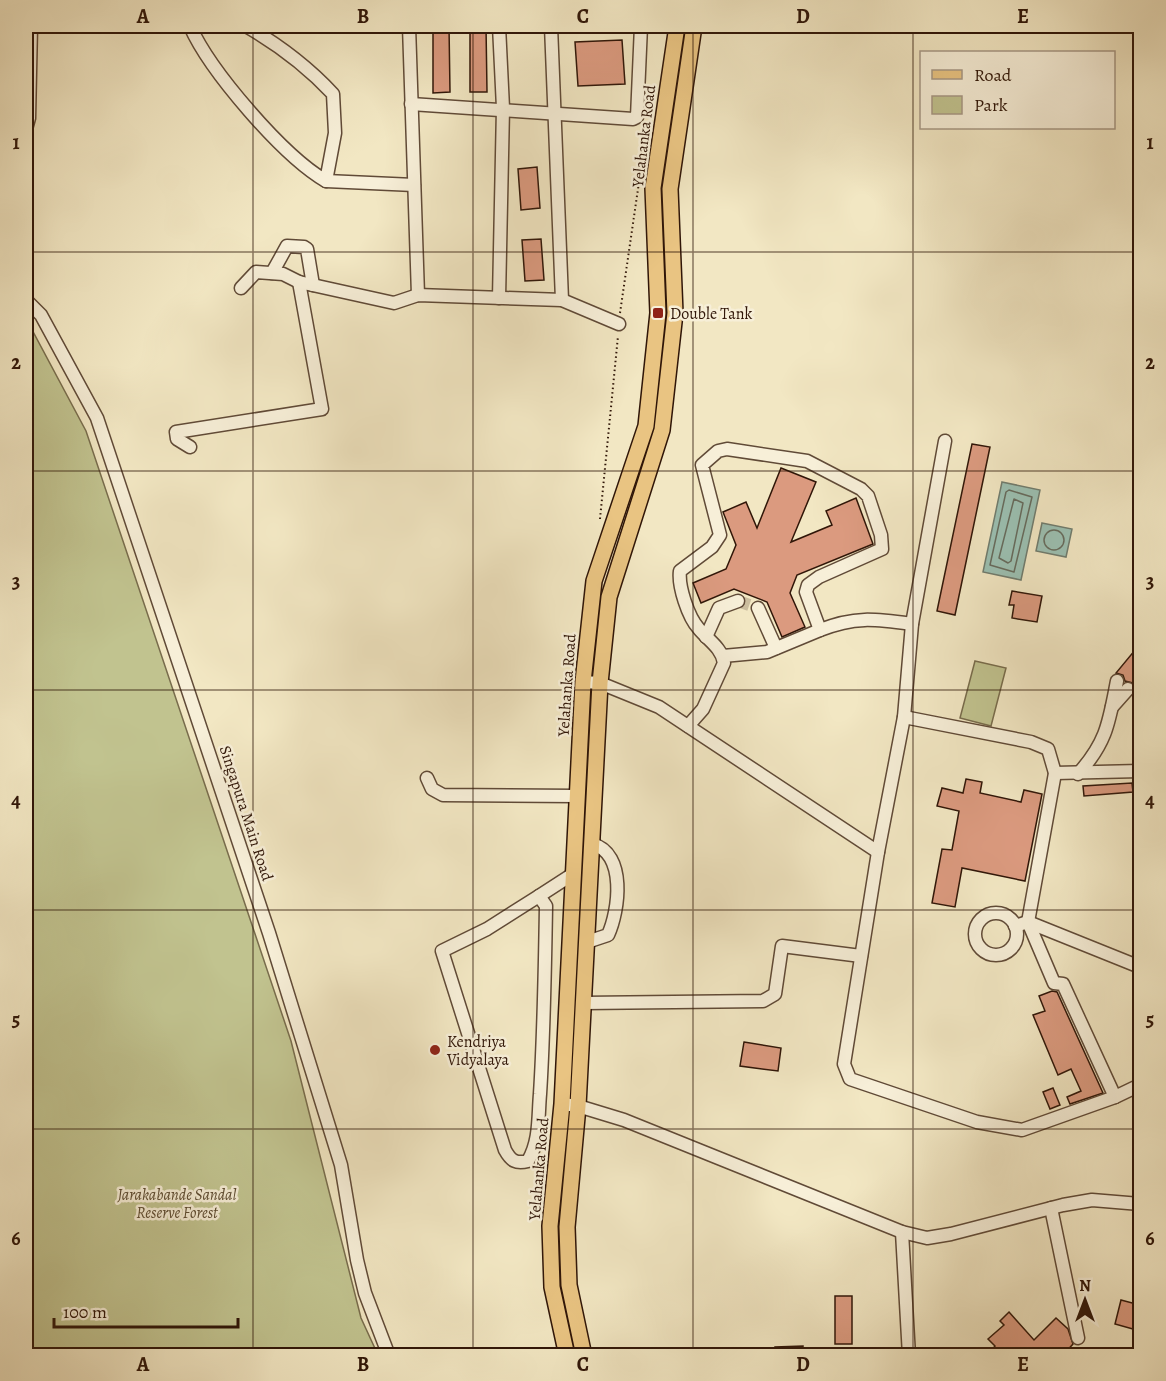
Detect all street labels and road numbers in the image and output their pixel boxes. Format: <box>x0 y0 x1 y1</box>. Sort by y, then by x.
street label: Yelahanka Road <box>627 83 661 189</box>
street label: Yelahanka Road <box>552 633 582 738</box>
street label: Singapura Main Road <box>214 743 278 884</box>
street label: Yelahanka Road <box>523 1117 554 1222</box>

